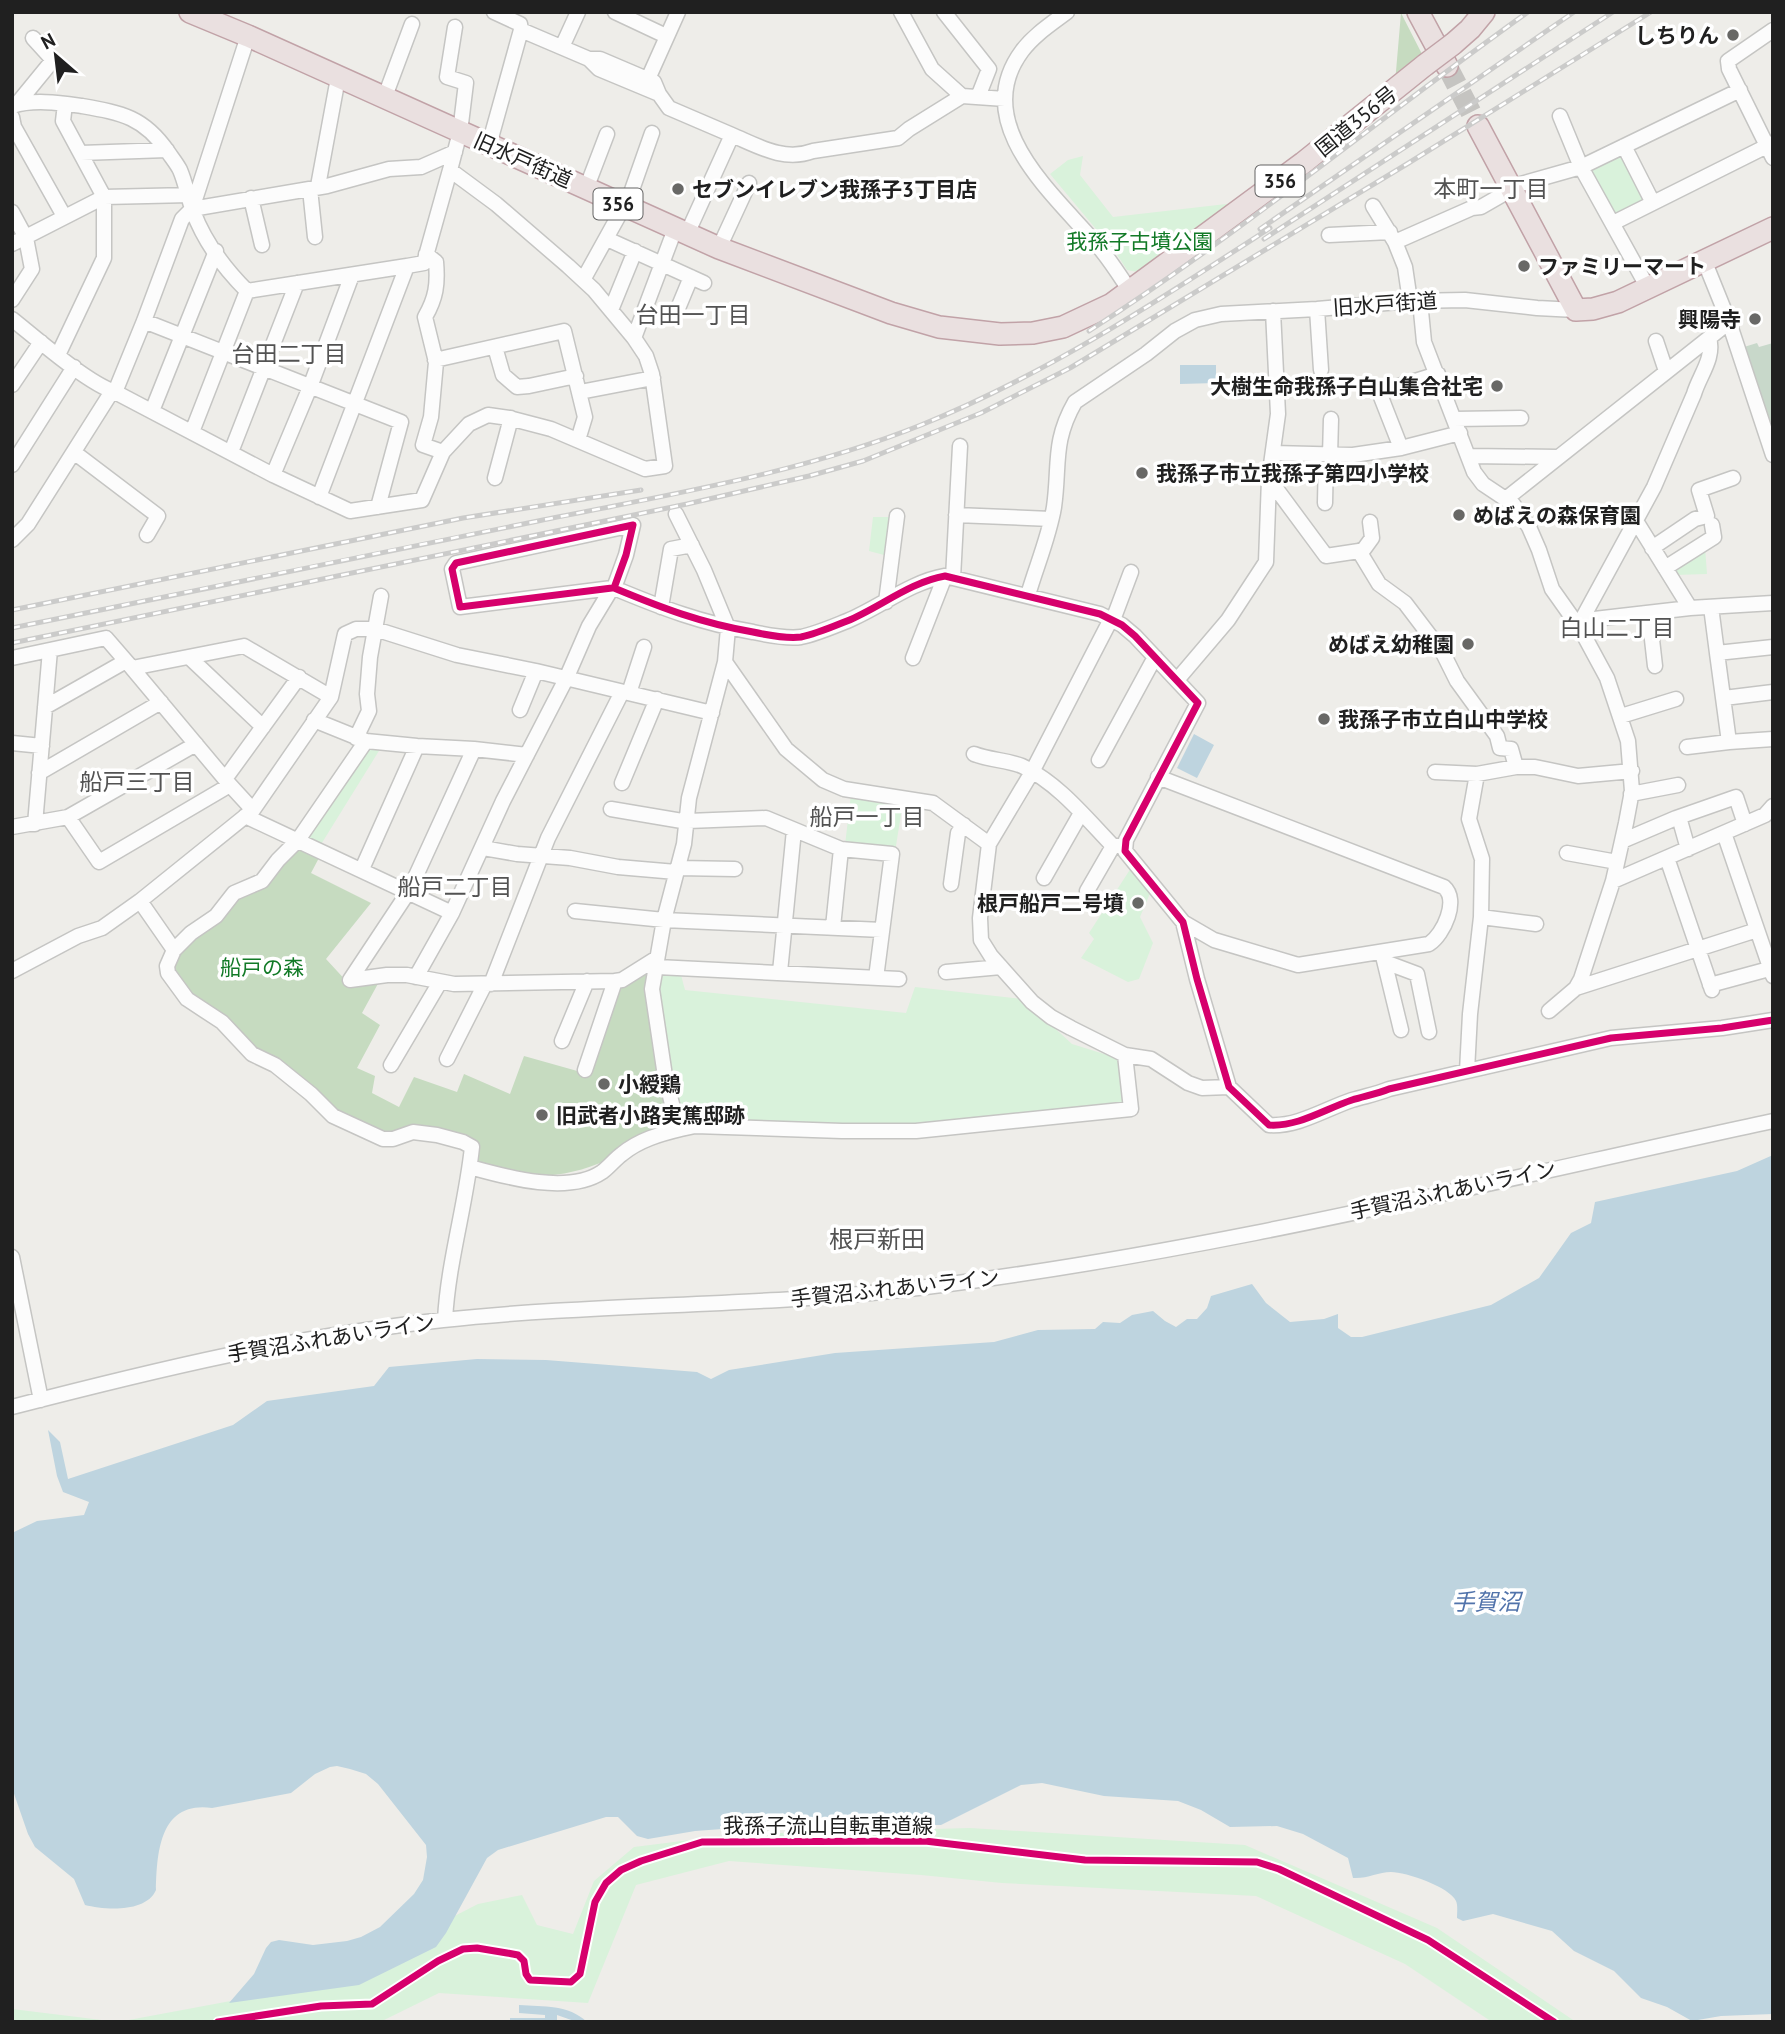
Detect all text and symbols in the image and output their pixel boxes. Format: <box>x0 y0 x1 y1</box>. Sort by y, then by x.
north arrow <box>21 21 91 91</box>
place label: しちりん <box>1635 22 1719 49</box>
text: N <box>37 27 59 55</box>
marker: しちりん <box>1725 27 1741 43</box>
street label: 国道356号 <box>1310 80 1402 162</box>
street label: 旧水戸街道 <box>470 126 576 194</box>
road number: 356 <box>1256 166 1304 196</box>
district label: 本町一丁目 <box>1434 174 1549 203</box>
place label: セブンイレブン我孫子3丁目店 <box>692 176 977 203</box>
marker: セブンイレブン我孫子3丁目店 <box>670 181 686 197</box>
road number: 356 <box>594 188 642 220</box>
park label: 我孫子古墳公園 <box>1067 228 1214 255</box>
place label: ファミリーマート <box>1538 253 1706 280</box>
marker: ファミリーマート <box>1516 258 1532 274</box>
street label: 旧水戸街道 <box>1332 287 1438 321</box>
district label: 台田一丁目 <box>636 300 751 329</box>
place label: 興陽寺 <box>1678 306 1741 333</box>
marker: 興陽寺 <box>1747 311 1763 327</box>
district label: 台田二丁目 <box>232 339 347 368</box>
place label: 大樹生命我孫子白山集合社宅 <box>1210 373 1483 400</box>
marker: 大樹生命我孫子白山集合社宅 <box>1489 378 1505 394</box>
place label: 我孫子市立我孫子第四小学校 <box>1156 460 1429 487</box>
marker: 我孫子市立我孫子第四小学校 <box>1134 465 1150 481</box>
place label: めばえの森保育園 <box>1473 502 1641 529</box>
marker: めばえの森保育園 <box>1451 507 1467 523</box>
district label: 白山二丁目 <box>1560 613 1675 642</box>
place label: めばえ幼稚園 <box>1328 631 1454 658</box>
marker: めばえ幼稚園 <box>1460 636 1476 652</box>
place label: 我孫子市立白山中学校 <box>1338 706 1548 733</box>
marker: 我孫子市立白山中学校 <box>1316 711 1332 727</box>
district label: 船戸三丁目 <box>80 767 195 796</box>
district label: 船戸一丁目 <box>810 802 925 831</box>
district label: 船戸二丁目 <box>398 872 513 901</box>
place label: 根戸船戸二号墳 <box>977 890 1124 917</box>
marker: 根戸船戸二号墳 <box>1130 895 1146 911</box>
park label: 船戸の森 <box>220 954 304 981</box>
place label: 小綬鶏 <box>618 1071 681 1098</box>
marker: 小綬鶏 <box>596 1076 612 1092</box>
place label: 旧武者小路実篤邸跡 <box>556 1102 745 1129</box>
marker: 旧武者小路実篤邸跡 <box>534 1107 550 1123</box>
street label: 手賀沼ふれあいライン <box>1347 1155 1559 1225</box>
district label: 根戸新田 <box>829 1224 925 1255</box>
street label: 手賀沼ふれあいライン <box>789 1264 1001 1312</box>
street label: 手賀沼ふれあいライン <box>225 1308 437 1368</box>
water label: 手賀沼 <box>1452 1587 1524 1616</box>
street label: 我孫子流山自転車道線 <box>723 1812 933 1839</box>

